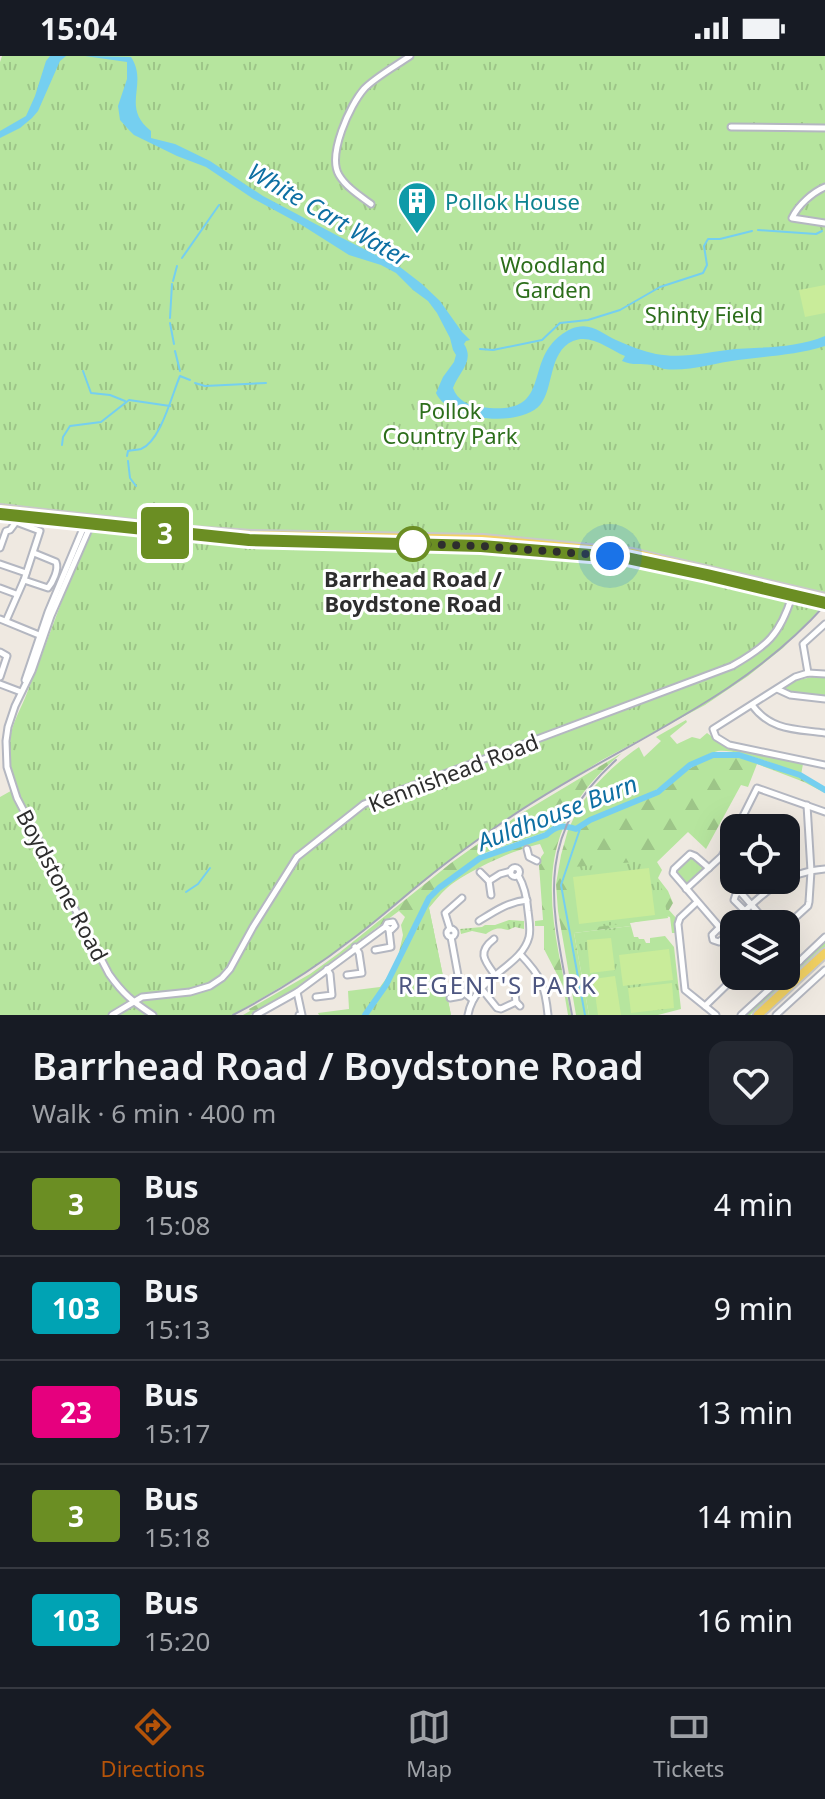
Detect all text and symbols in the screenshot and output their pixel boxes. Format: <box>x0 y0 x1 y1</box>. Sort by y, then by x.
text: 15:04 <box>40 8 117 49</box>
water label: White Cart Water <box>242 154 417 274</box>
building icon: Pollok House <box>396 180 438 235</box>
place label: Pollok House <box>445 186 580 216</box>
park label: Woodland Garden <box>500 249 606 304</box>
park label: Shinty Field <box>645 299 763 329</box>
park label: Pollok Country Park <box>383 395 518 450</box>
line badge: 3 <box>139 507 191 559</box>
text: 3 <box>157 514 173 552</box>
marker: Barrhead Road / Boydstone Road <box>396 527 430 561</box>
your location <box>590 536 630 576</box>
place label: Barrhead Road / Boydstone Road <box>324 563 503 618</box>
street label: Kennishead Road <box>364 726 542 818</box>
water label: Auldhouse Burn <box>470 766 642 858</box>
street label: Boydstone Road <box>10 804 116 966</box>
map controls <box>720 814 800 990</box>
button: locate <box>720 814 800 894</box>
button: layers <box>720 910 800 990</box>
district label: REGENT'S PARK <box>398 968 598 1001</box>
text: Barrhead Road / Boydstone Road <box>32 1039 644 1091</box>
button: heart <box>709 1041 793 1125</box>
text: Walk · 6 min · 400 m <box>32 1095 276 1131</box>
text: Bus <box>144 1166 199 1207</box>
text: 4 min <box>714 1184 793 1225</box>
text: 3 <box>68 1185 84 1223</box>
text: 15:08 <box>144 1207 210 1243</box>
text: Bus <box>144 1270 199 1311</box>
text: 9 min <box>714 1288 793 1329</box>
text: 103 <box>52 1289 100 1327</box>
text: 15:13 <box>144 1311 210 1347</box>
text: Bus <box>144 1374 199 1415</box>
text: 13 min <box>697 1392 793 1433</box>
text: 23 <box>60 1393 92 1431</box>
text: 15:17 <box>144 1415 210 1451</box>
text: Bus <box>144 1478 199 1519</box>
text: 14 min <box>697 1496 793 1537</box>
text: 3 <box>68 1497 84 1535</box>
text: 15:18 <box>144 1519 210 1555</box>
text: Bus <box>144 1582 199 1623</box>
text: 16 min <box>697 1600 793 1641</box>
text: 103 <box>52 1601 100 1639</box>
text: 15:20 <box>144 1623 210 1659</box>
tab: Directions <box>101 1705 205 1783</box>
tab: Map <box>406 1705 452 1783</box>
tab: Tickets <box>653 1705 724 1783</box>

